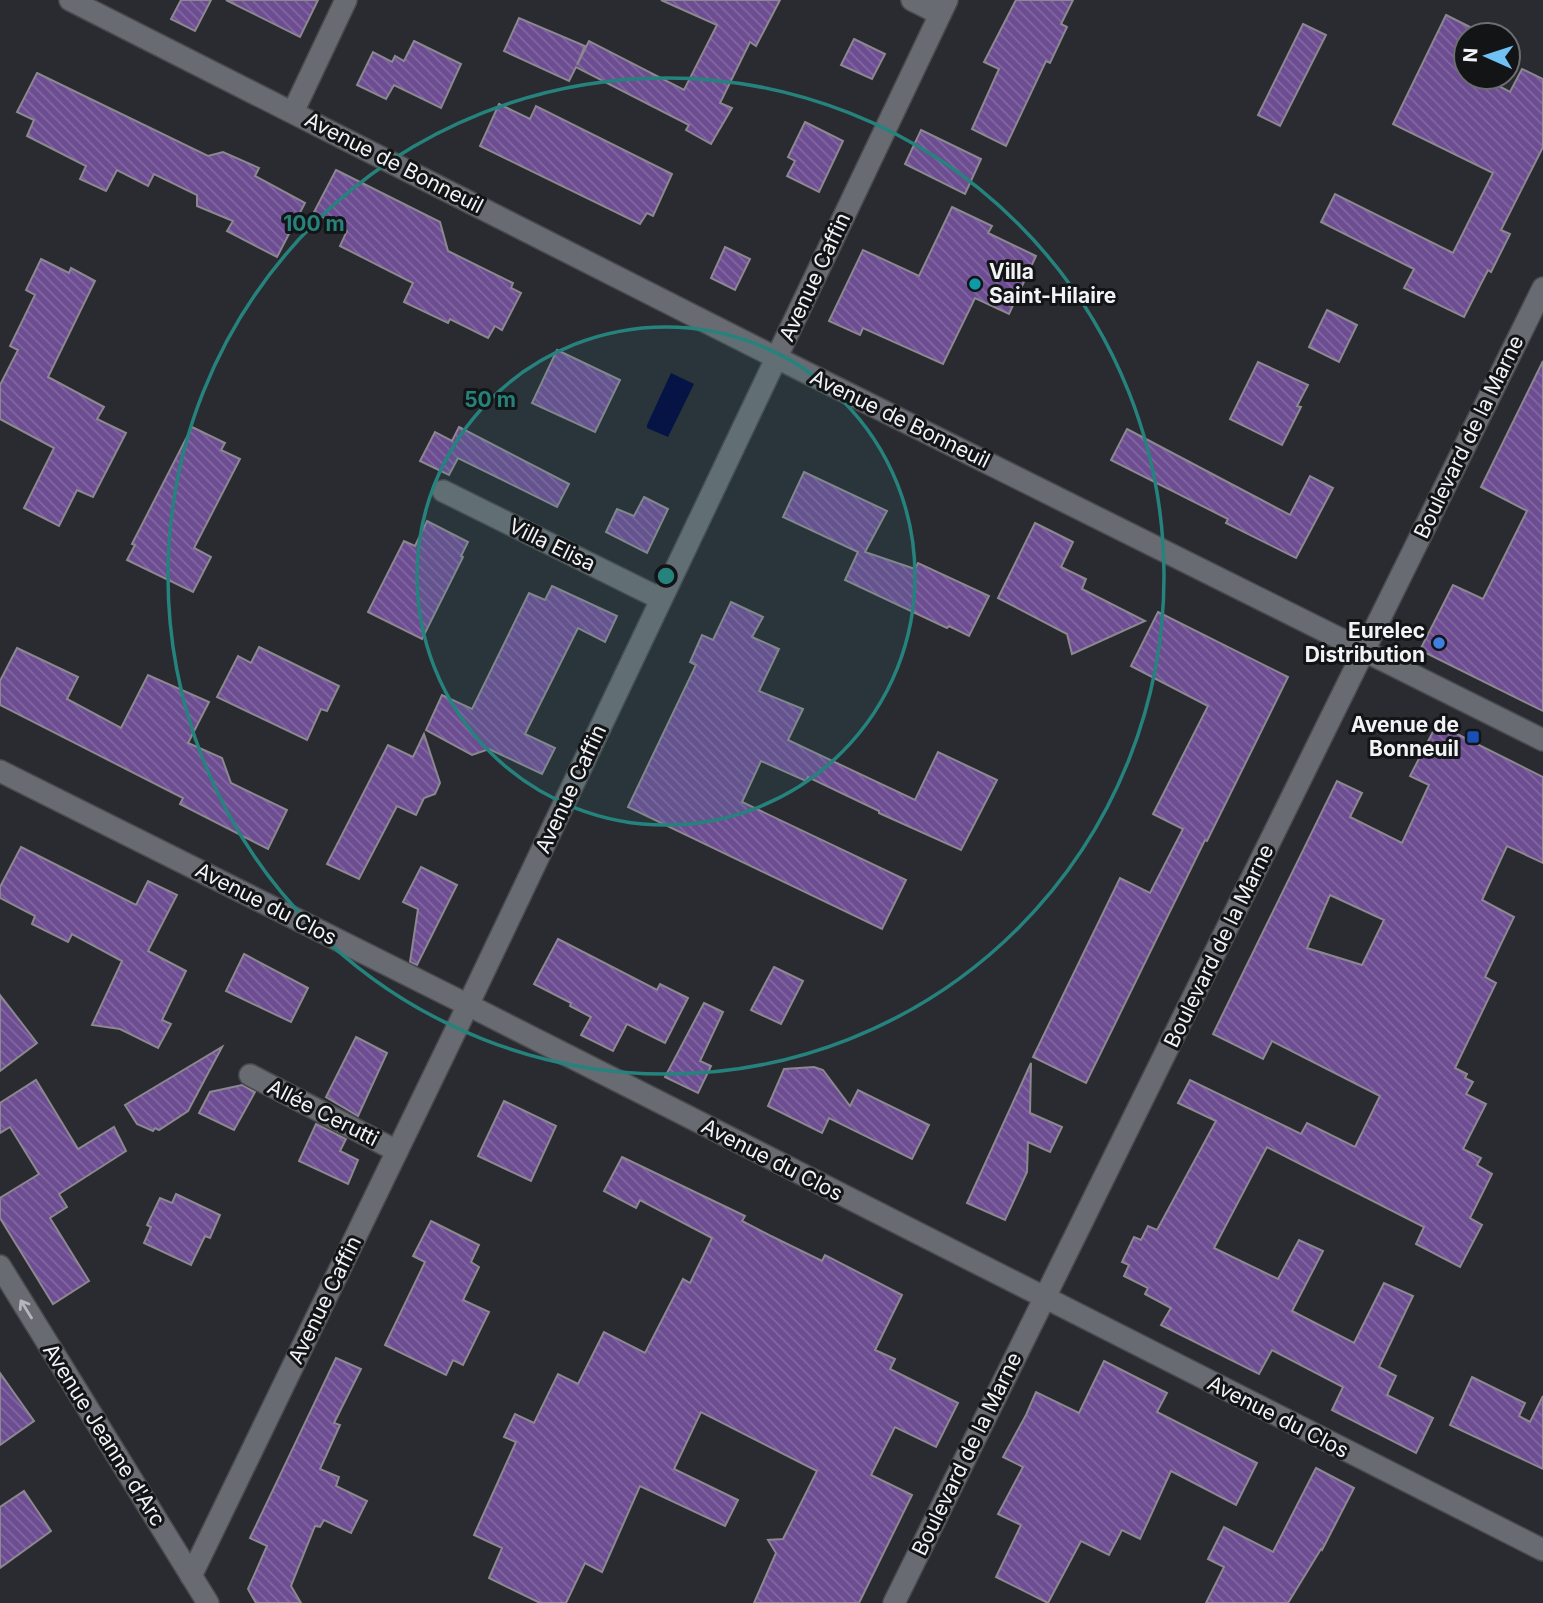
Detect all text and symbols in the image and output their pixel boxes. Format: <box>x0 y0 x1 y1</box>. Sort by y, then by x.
north arrow <box>1452 21 1522 91</box>
text: N <box>1459 47 1482 63</box>
street label: Avenue de Bonneuil <box>301 107 488 218</box>
street label: Avenue Caffin <box>774 209 855 345</box>
text: 100 m <box>283 211 345 236</box>
place label: Villa Saint-Hilaire <box>989 259 1116 308</box>
marker: Villa Saint-Hilaire <box>967 276 983 292</box>
street label: Boulevard de la Marne <box>1408 331 1529 542</box>
street label: Avenue de Bonneuil <box>806 364 994 473</box>
text: 50 m <box>464 387 516 412</box>
street label: Villa Elisa <box>505 513 600 576</box>
centre of rings <box>654 564 678 588</box>
place label: Eurelec Distribution <box>1305 618 1425 667</box>
marker: Eurelec Distribution <box>1431 635 1447 651</box>
place label: Avenue de Bonneuil <box>1351 712 1459 761</box>
street label: Avenue Caffin <box>530 721 611 857</box>
marker: Avenue de Bonneuil <box>1465 729 1481 745</box>
street label: Boulevard de la Marne <box>1158 840 1279 1051</box>
street label: Avenue du Clos <box>192 857 341 950</box>
street label: Allée Cerutti <box>264 1074 383 1151</box>
street label: Avenue du Clos <box>698 1113 847 1206</box>
street label: Avenue Caffin <box>283 1232 366 1368</box>
one-way arrow <box>19 1300 34 1319</box>
street label: Avenue Jeanne d'Arc <box>38 1339 171 1531</box>
street label: Boulevard de la Marne <box>906 1348 1027 1559</box>
street label: Avenue du Clos <box>1204 1370 1353 1463</box>

